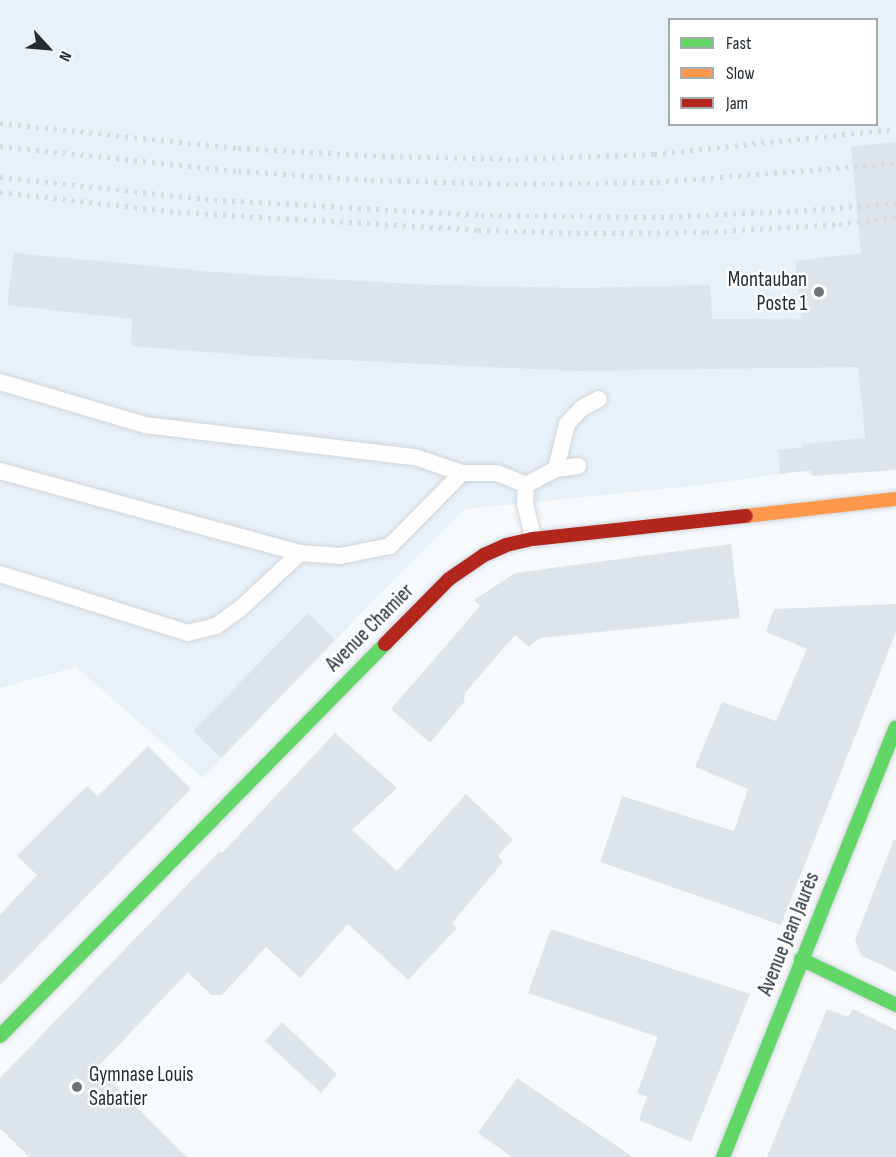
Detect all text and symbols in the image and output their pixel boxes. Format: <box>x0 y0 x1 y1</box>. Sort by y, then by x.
north arrow <box>18 18 78 78</box>
legend <box>668 18 878 126</box>
text: Fast <box>726 33 751 54</box>
text: N <box>54 48 75 64</box>
text: Slow <box>726 63 755 84</box>
text: Jam <box>726 93 748 114</box>
place label: Montauban Poste 1 <box>728 267 807 317</box>
marker: Montauban Poste 1 <box>812 285 826 299</box>
street label: Avenue Chamier <box>321 579 419 677</box>
street label: Avenue Jean Jaurès <box>753 869 825 999</box>
place label: Gymnase Louis Sabatier <box>89 1062 194 1112</box>
marker: Gymnase Louis Sabatier <box>70 1080 84 1094</box>

